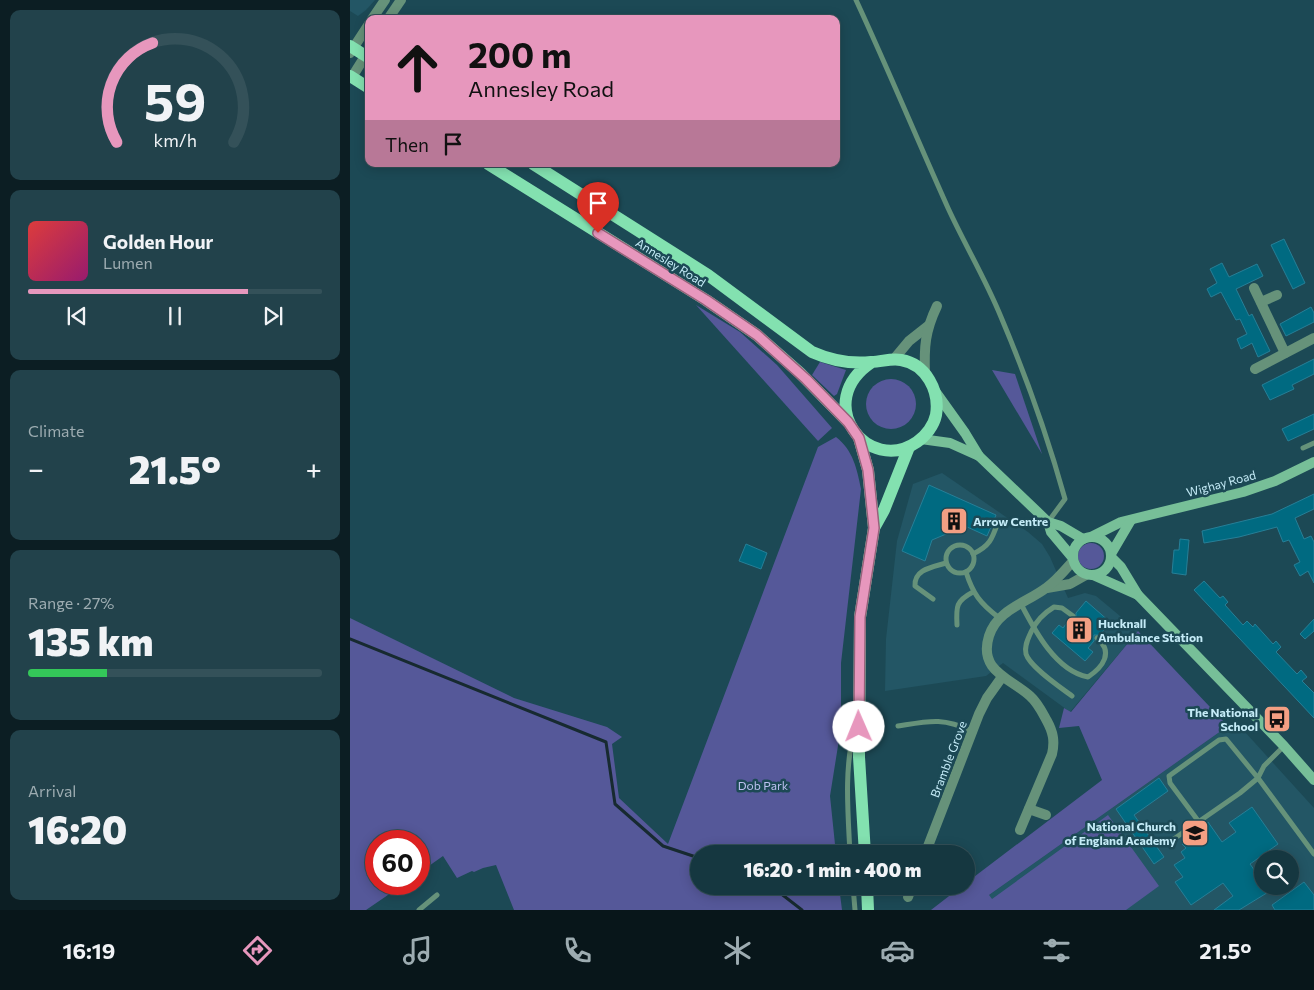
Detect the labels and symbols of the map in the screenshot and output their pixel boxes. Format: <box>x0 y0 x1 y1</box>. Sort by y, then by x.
pin <box>577 182 619 233</box>
street label: Annesley Road <box>634 235 709 289</box>
street label: Wighay Road <box>1185 467 1257 499</box>
building icon: Arrow Centre <box>939 506 969 536</box>
place label: Arrow Centre <box>973 514 1048 528</box>
building icon: Hucknall Ambulance Station <box>1064 615 1094 645</box>
place label: Hucknall Ambulance Station <box>1098 616 1203 644</box>
position arrow <box>832 700 884 752</box>
bus stop icon: The National School <box>1262 704 1292 734</box>
place label: The National School <box>1187 705 1258 733</box>
street label: Bramble Grove <box>927 719 969 799</box>
park label: Dob Park <box>738 778 789 792</box>
school or university icon: National Church of England Academy <box>1180 818 1210 848</box>
place label: National Church of England Academy <box>1064 819 1176 847</box>
speed limit sign: 60 <box>365 830 430 895</box>

